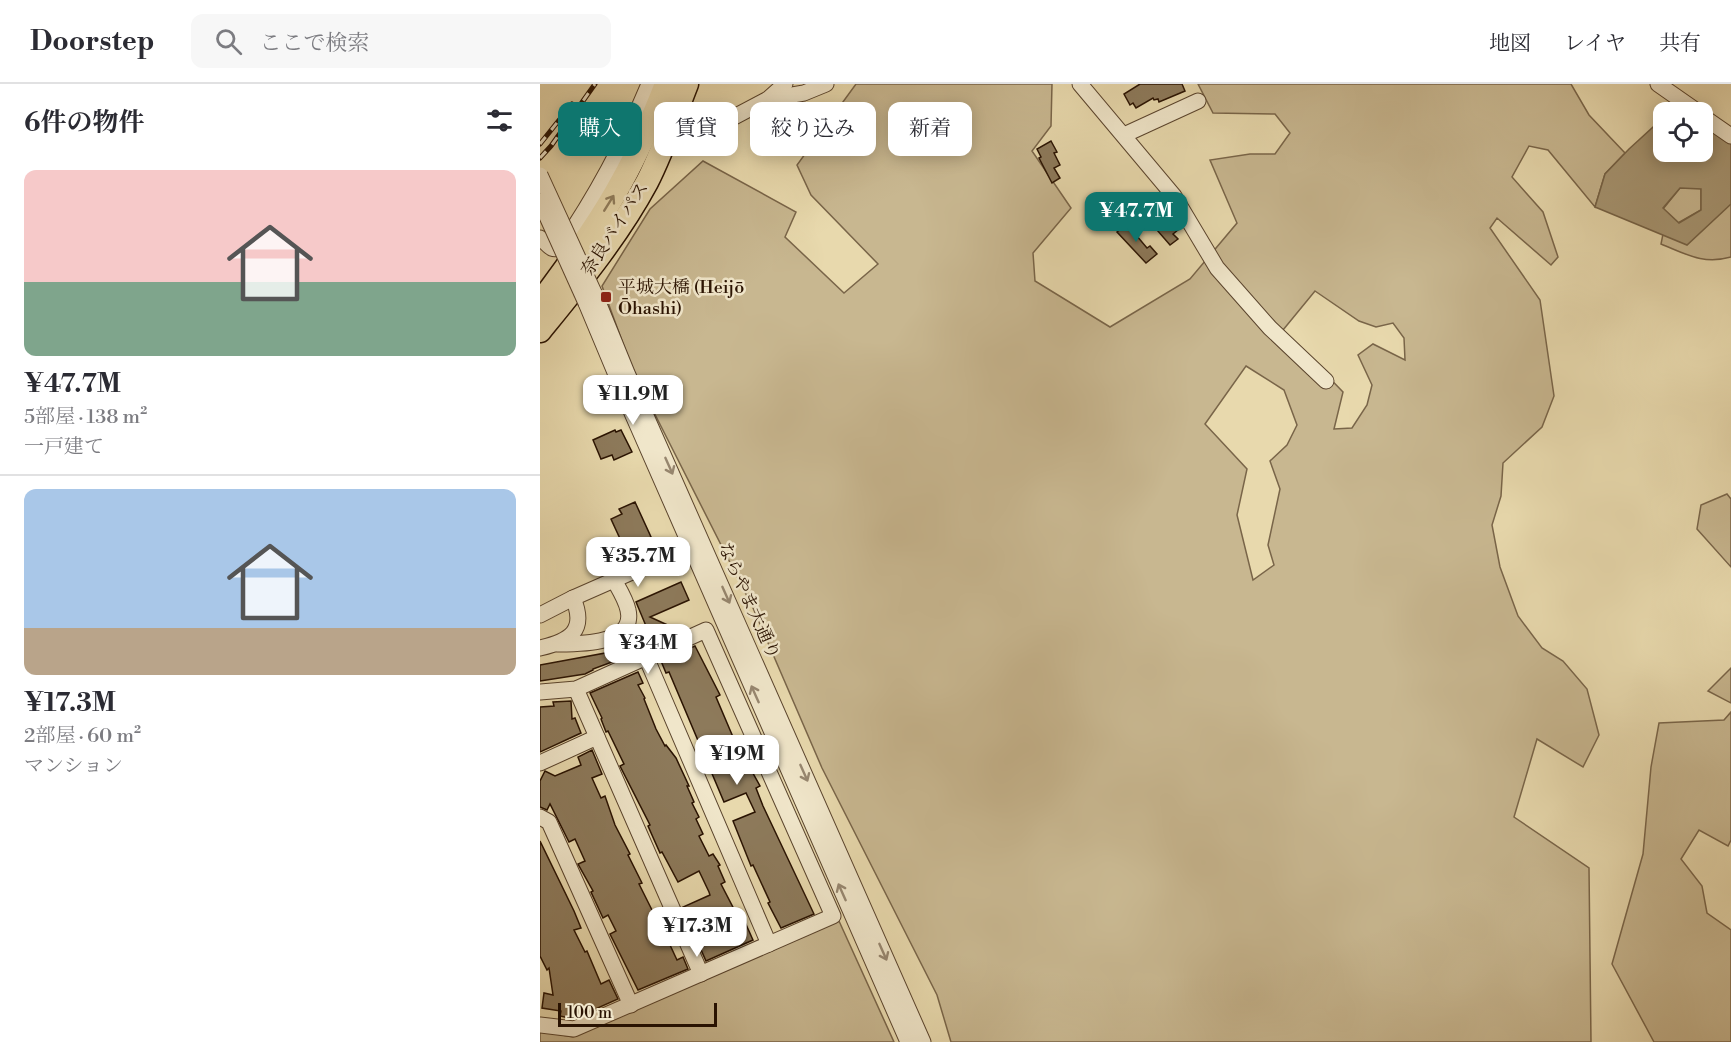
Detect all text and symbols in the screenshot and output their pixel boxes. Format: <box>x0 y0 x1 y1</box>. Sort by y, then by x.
search box <box>191 14 611 68</box>
text: Doorstep <box>30 24 155 59</box>
icon: search <box>212 25 245 58</box>
text: ここで検索 <box>260 30 370 57</box>
text: 地図 <box>1489 31 1531 57</box>
text: レイヤ <box>1564 31 1626 57</box>
text: 共有 <box>1659 31 1701 57</box>
chip: 購入 <box>558 102 642 156</box>
chip: 賃貸 <box>654 102 738 156</box>
chip: 絞り込み <box>750 102 876 156</box>
chip: 新着 <box>888 102 972 156</box>
map controls <box>1653 102 1713 162</box>
button: locate <box>1653 102 1713 162</box>
icon: filters <box>483 104 516 137</box>
text: 6件の物件 <box>24 107 144 139</box>
street label: 奈良バイパス <box>576 178 654 280</box>
pin: ¥47.7M <box>1087 192 1185 243</box>
one-way arrow <box>603 195 615 212</box>
text: ¥47.7M <box>1099 199 1173 224</box>
icon: home <box>216 209 324 317</box>
place label: 平城大橋 (Heijō Ōhashi) <box>618 276 744 320</box>
marker: 平城大橋 (Heijō Ōhashi) <box>599 290 613 304</box>
text: ¥47.7M <box>24 368 121 400</box>
pin: ¥11.9M <box>584 375 682 426</box>
text: ¥11.9M <box>597 382 669 407</box>
text: 5部屋 · 138 m² <box>24 405 147 430</box>
text: 一戸建て <box>24 435 104 460</box>
one-way arrow <box>664 456 675 474</box>
icon: home <box>216 528 324 636</box>
pin: ¥35.7M <box>589 537 687 588</box>
street label: ならやま大通り <box>713 539 785 663</box>
text: ¥35.7M <box>600 544 676 569</box>
one-way arrow <box>720 585 732 603</box>
pin: ¥34M <box>612 624 684 675</box>
text: ¥34M <box>618 631 678 656</box>
one-way arrow <box>749 686 760 704</box>
text: ¥17.3M <box>24 687 116 719</box>
text: 2部屋 · 60 m² <box>24 724 141 749</box>
pin: ¥19M <box>701 735 773 786</box>
text: ¥19M <box>709 742 765 767</box>
text: マンション <box>24 754 123 779</box>
one-way arrow <box>799 764 810 782</box>
one-way arrow <box>836 884 847 902</box>
pin: ¥17.3M <box>648 907 746 958</box>
text: ¥17.3M <box>662 914 732 939</box>
one-way arrow <box>878 942 889 960</box>
scale bar <box>558 1000 717 1028</box>
text: 100 m <box>567 1003 612 1023</box>

